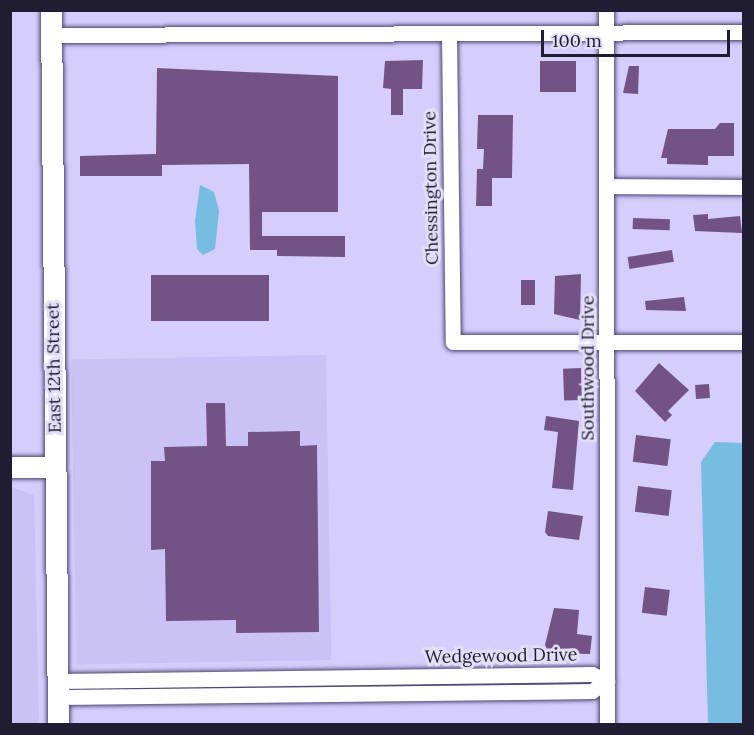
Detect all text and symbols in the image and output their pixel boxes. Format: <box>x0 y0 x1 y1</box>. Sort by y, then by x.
scale bar <box>544 18 733 56</box>
text: 100 m <box>552 29 602 52</box>
street label: Chessington Drive <box>419 111 443 265</box>
street label: Southwood Drive <box>577 296 599 440</box>
street label: East 12th Street <box>42 303 66 433</box>
street label: Wedgewood Drive <box>424 644 578 668</box>

